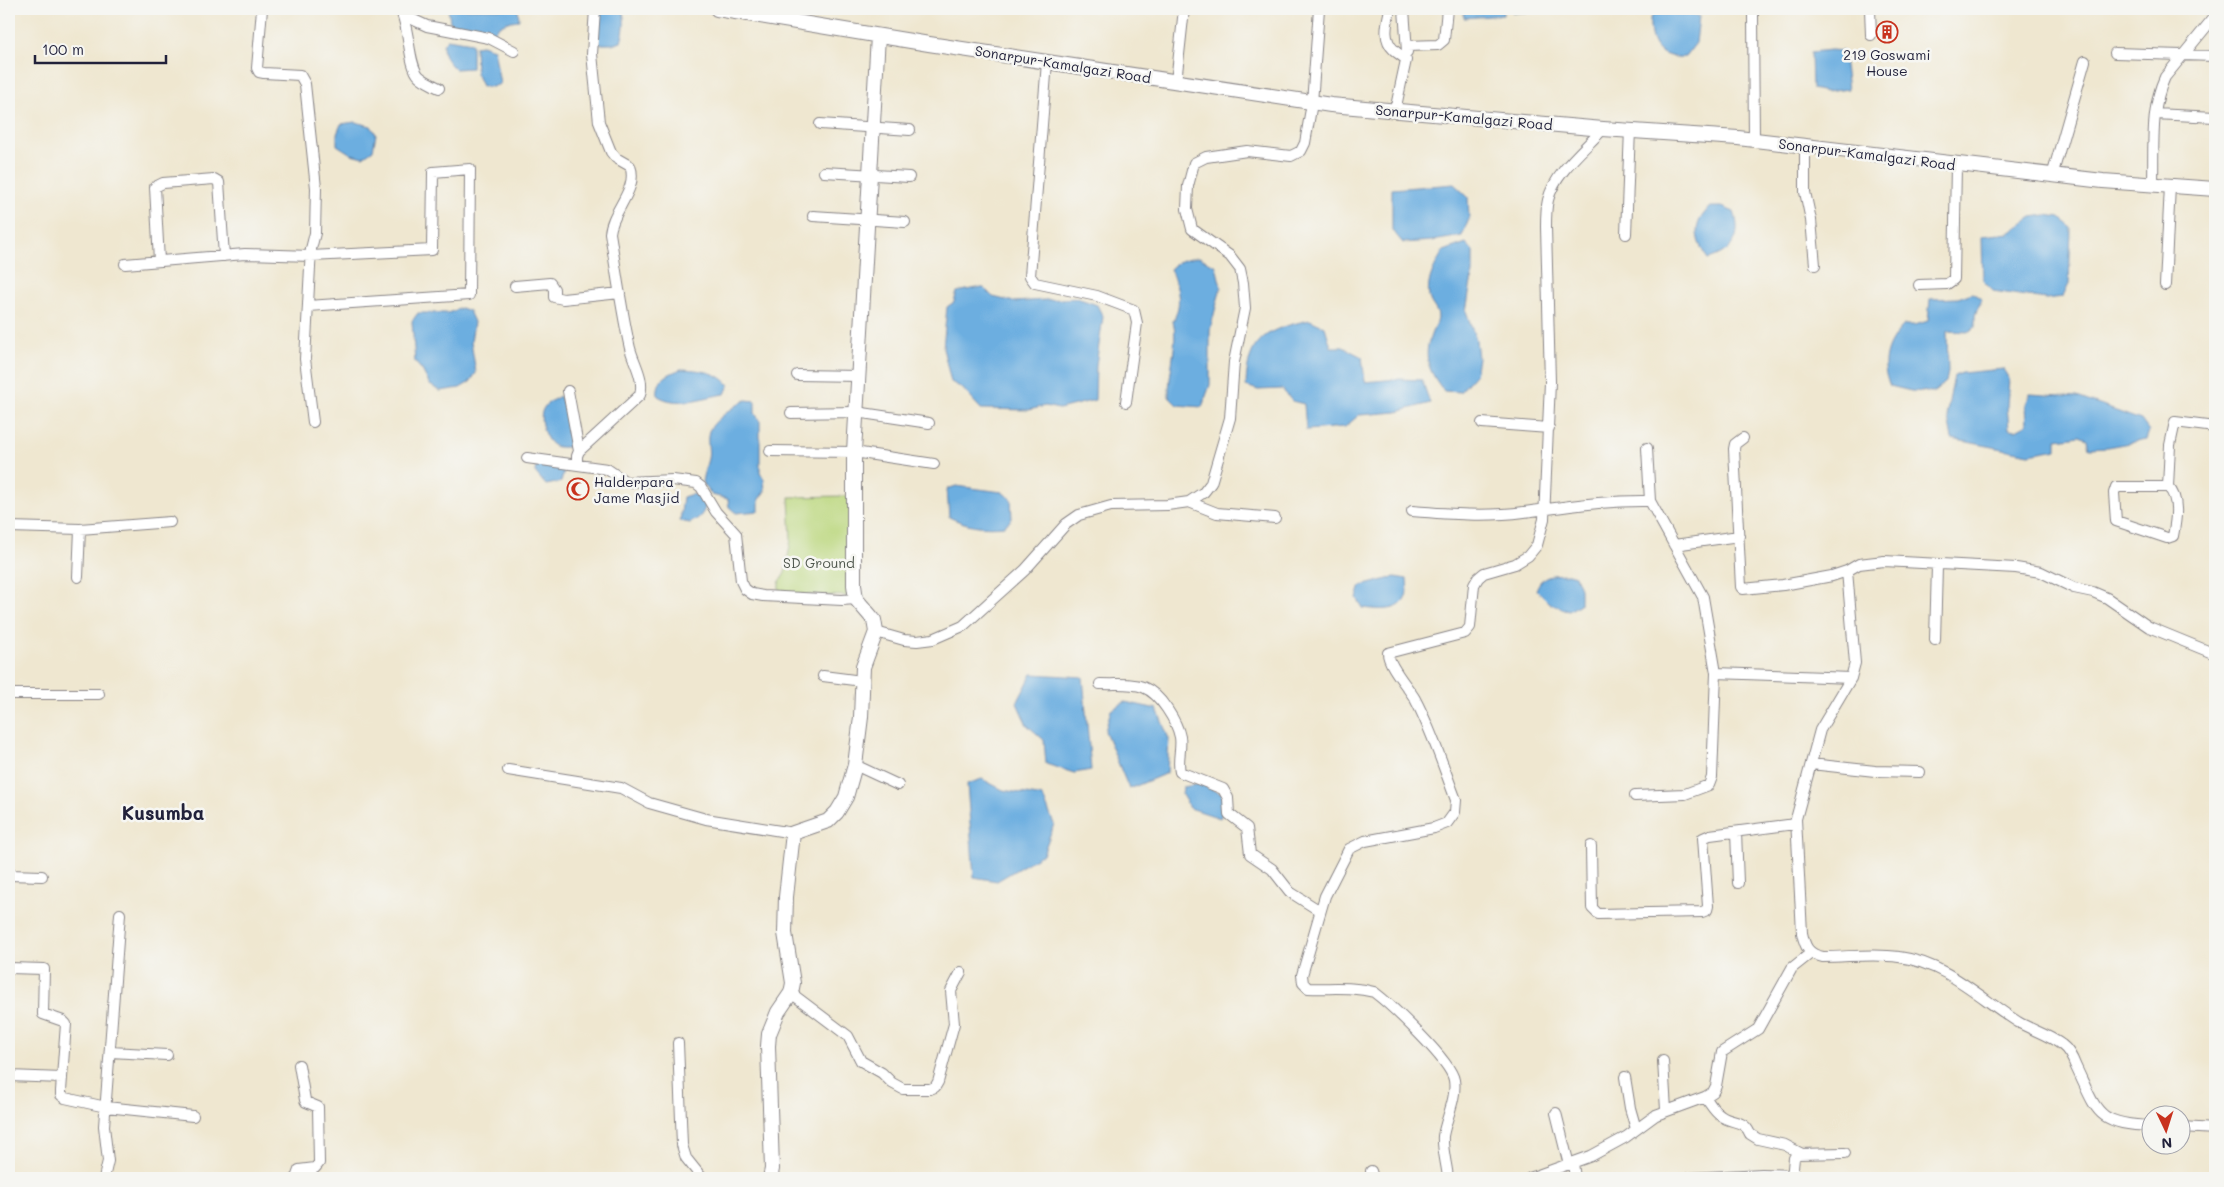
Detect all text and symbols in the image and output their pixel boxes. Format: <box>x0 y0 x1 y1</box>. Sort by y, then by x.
building icon: 219 Goswami House <box>1875 20 1899 44</box>
scale bar <box>35 32 166 64</box>
text: 100 m <box>42 39 84 59</box>
street label: Sonarpur-Kamalgazi Road <box>974 41 1152 87</box>
place label: 219 Goswami House <box>1843 45 1931 80</box>
street label: Sonarpur-Kamalgazi Road <box>1375 100 1554 134</box>
street label: Sonarpur-Kamalgazi Road <box>1778 134 1957 174</box>
place label: Halderpara Jame Masjid <box>594 472 679 507</box>
mosque icon: Halderpara Jame Masjid <box>566 477 590 501</box>
park label: SD Ground <box>783 553 855 572</box>
district label: Kusumba <box>122 800 204 825</box>
north arrow <box>2142 1104 2192 1154</box>
text: N <box>2161 1134 2173 1153</box>

